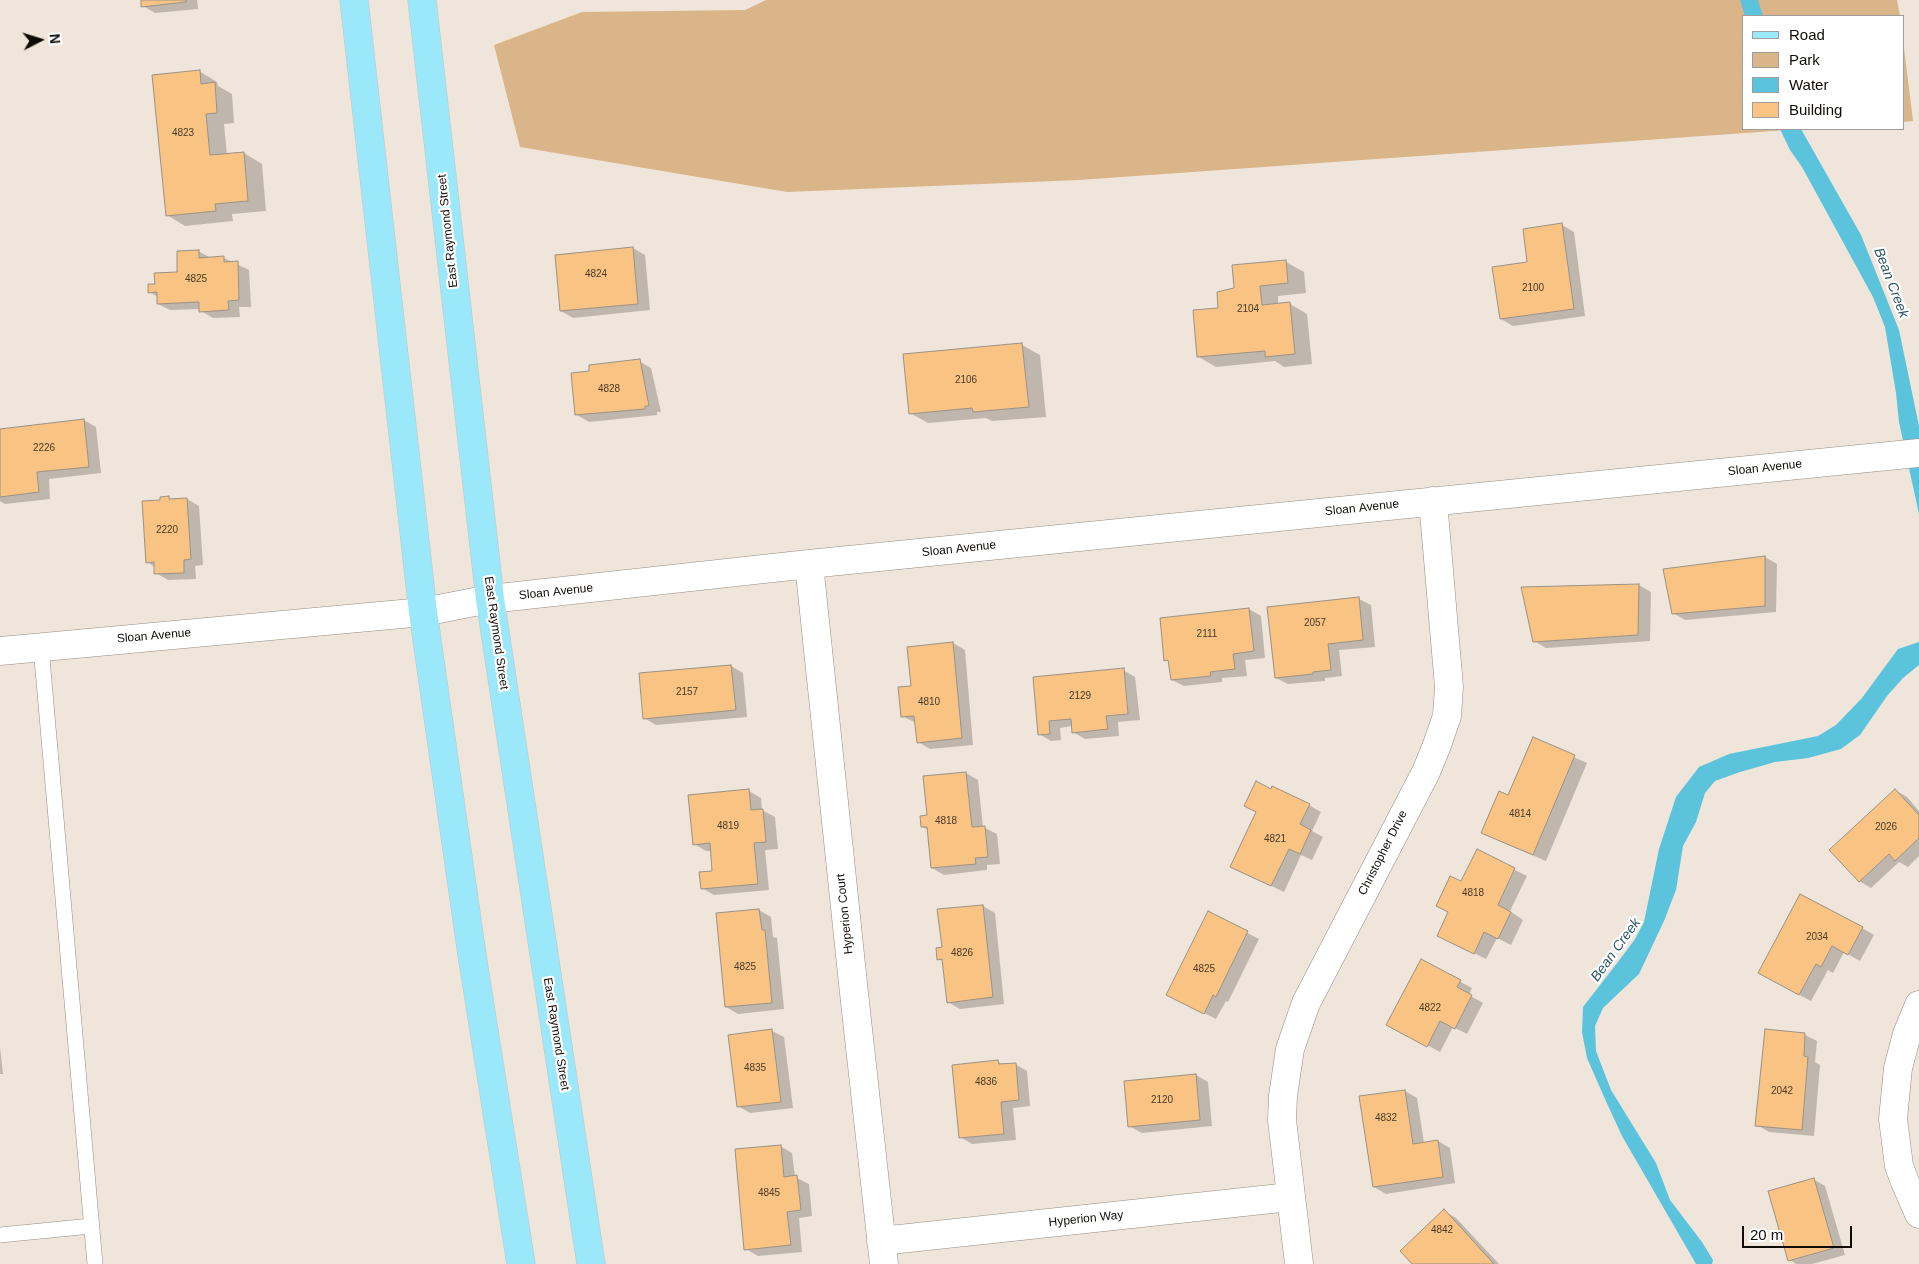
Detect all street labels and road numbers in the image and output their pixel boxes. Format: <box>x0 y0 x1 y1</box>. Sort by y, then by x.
street label: East Raymond Street <box>435 174 461 288</box>
street label: Sloan Avenue <box>1727 457 1803 479</box>
street label: Sloan Avenue <box>1324 497 1400 519</box>
street label: Sloan Avenue <box>921 538 997 560</box>
street label: East Raymond Street <box>481 576 511 690</box>
street label: Sloan Avenue <box>518 581 594 603</box>
street label: Sloan Avenue <box>116 626 192 646</box>
street label: Christopher Drive <box>1355 808 1411 898</box>
street label: Hyperion Court <box>834 873 856 955</box>
street label: East Raymond Street <box>540 977 572 1091</box>
street label: Hyperion Way <box>1048 1208 1124 1230</box>

